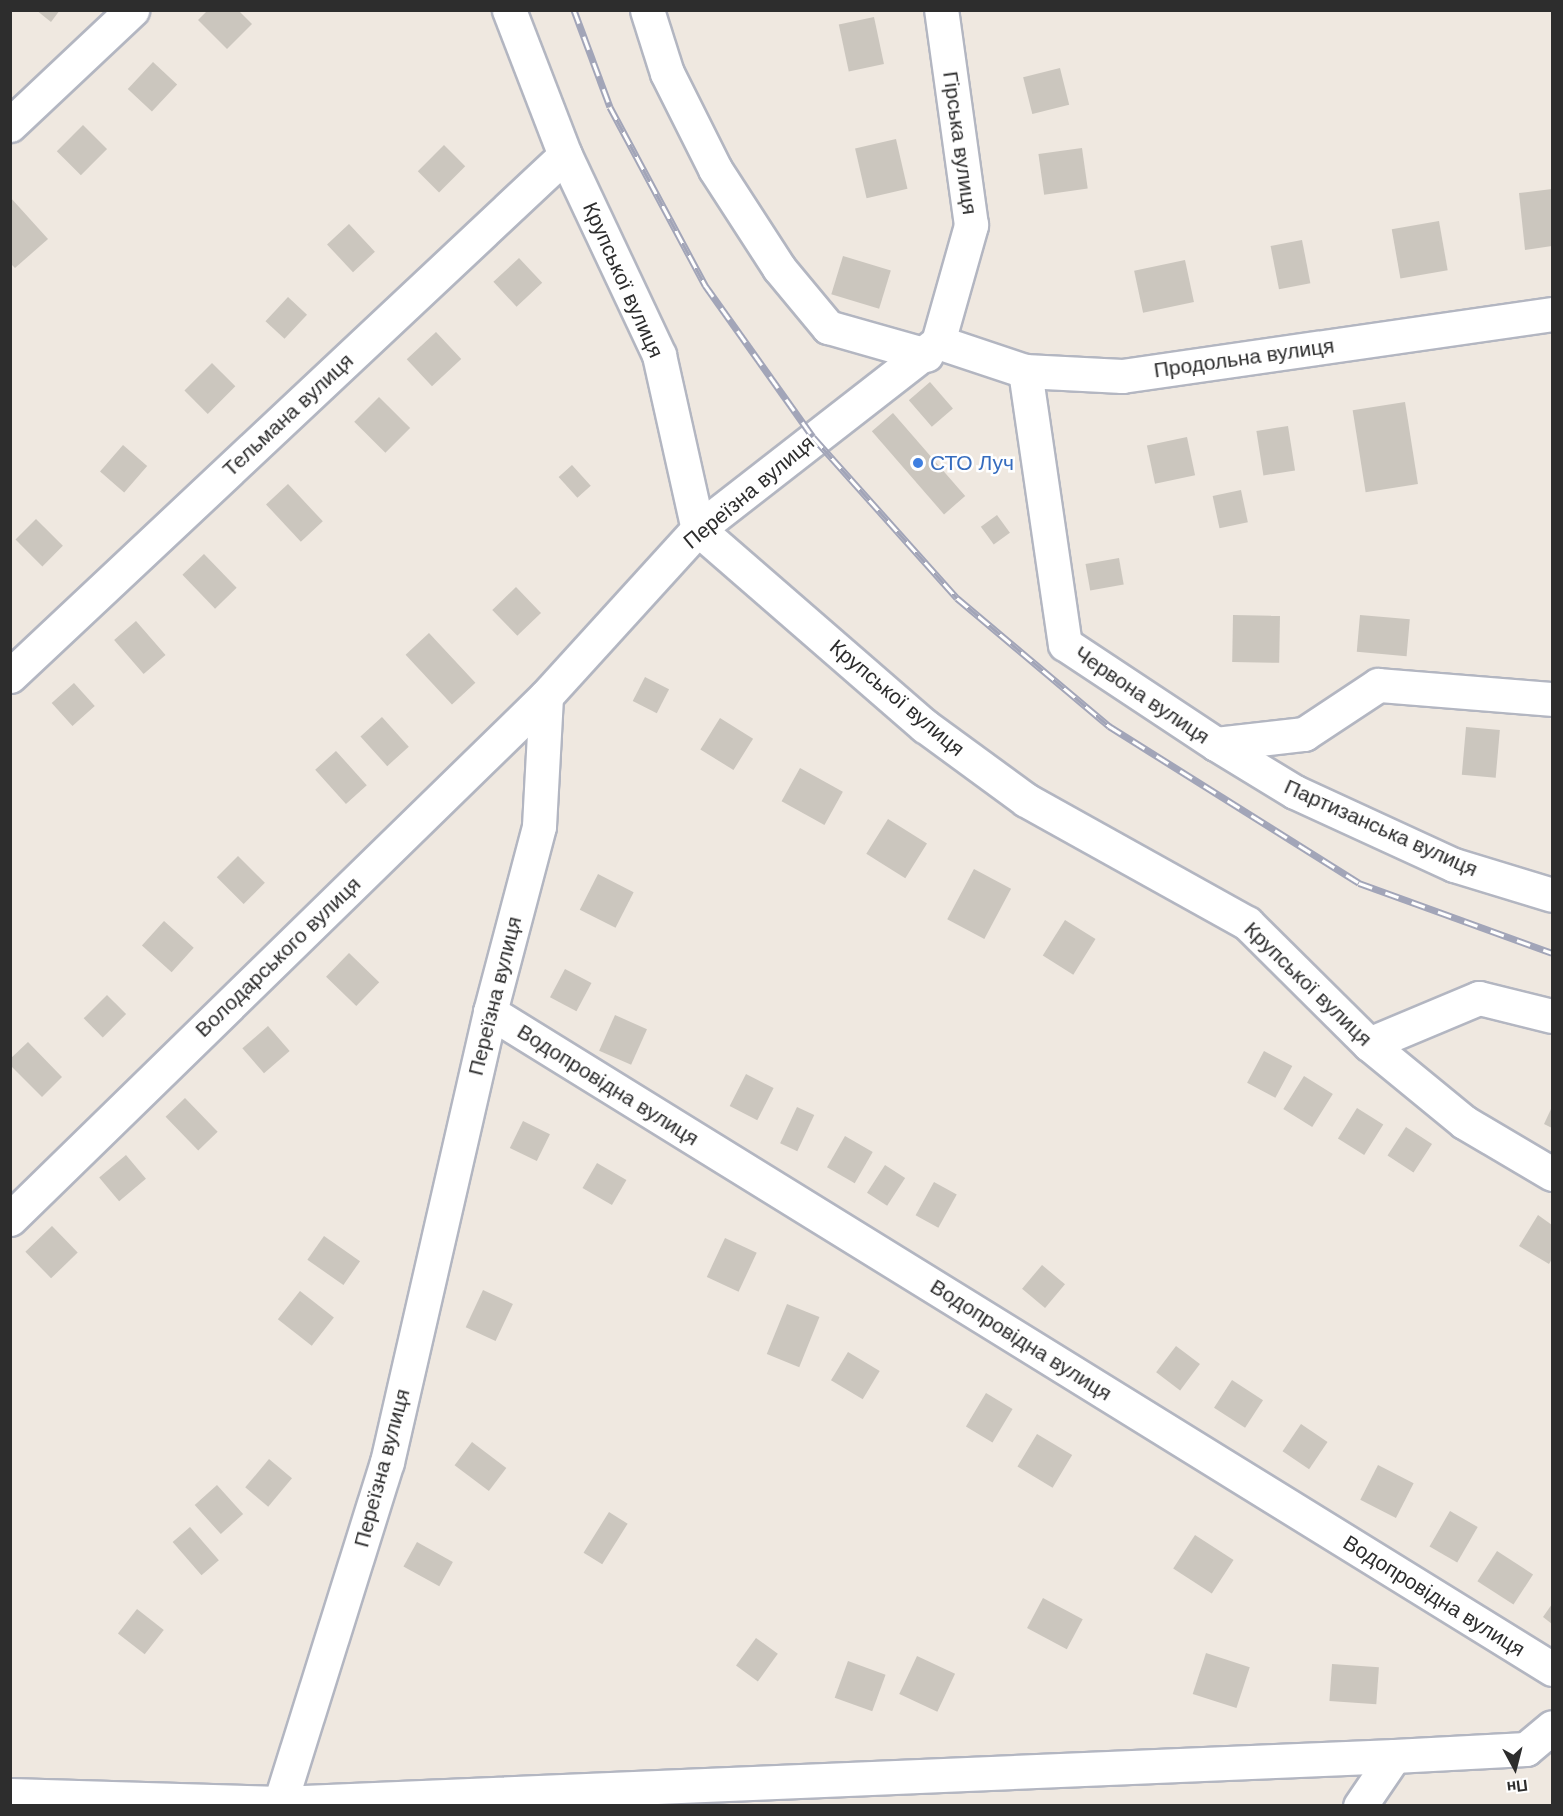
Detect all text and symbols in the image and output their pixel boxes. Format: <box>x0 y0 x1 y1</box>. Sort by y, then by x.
street label: Гірська вулиця <box>937 70 983 216</box>
street label: Крупської вулиця <box>577 198 669 362</box>
street label: Продольна вулиця <box>1152 333 1336 383</box>
street label: Тельмана вулиця <box>218 348 358 482</box>
street label: Переїзна вулиця <box>679 430 819 554</box>
place label: СТО Луч <box>930 450 1014 476</box>
marker: СТО Луч <box>911 456 925 470</box>
street label: Крупської вулиця <box>825 634 969 762</box>
street label: Червона вулиця <box>1070 641 1214 749</box>
street label: Партизанська вулиця <box>1280 774 1482 882</box>
street label: Володарського вулиця <box>190 872 366 1042</box>
street label: Переїзна вулиця <box>463 914 527 1078</box>
street label: Крупської вулиця <box>1239 917 1377 1051</box>
street label: Водопровідна вулиця <box>513 1019 703 1151</box>
street label: Водопровідна вулиця <box>926 1274 1116 1406</box>
street label: Переїзна вулиця <box>349 1386 415 1550</box>
street label: Водопровідна вулиця <box>1339 1530 1529 1662</box>
north arrow <box>1485 1738 1545 1798</box>
text: Пн <box>1506 1777 1529 1796</box>

